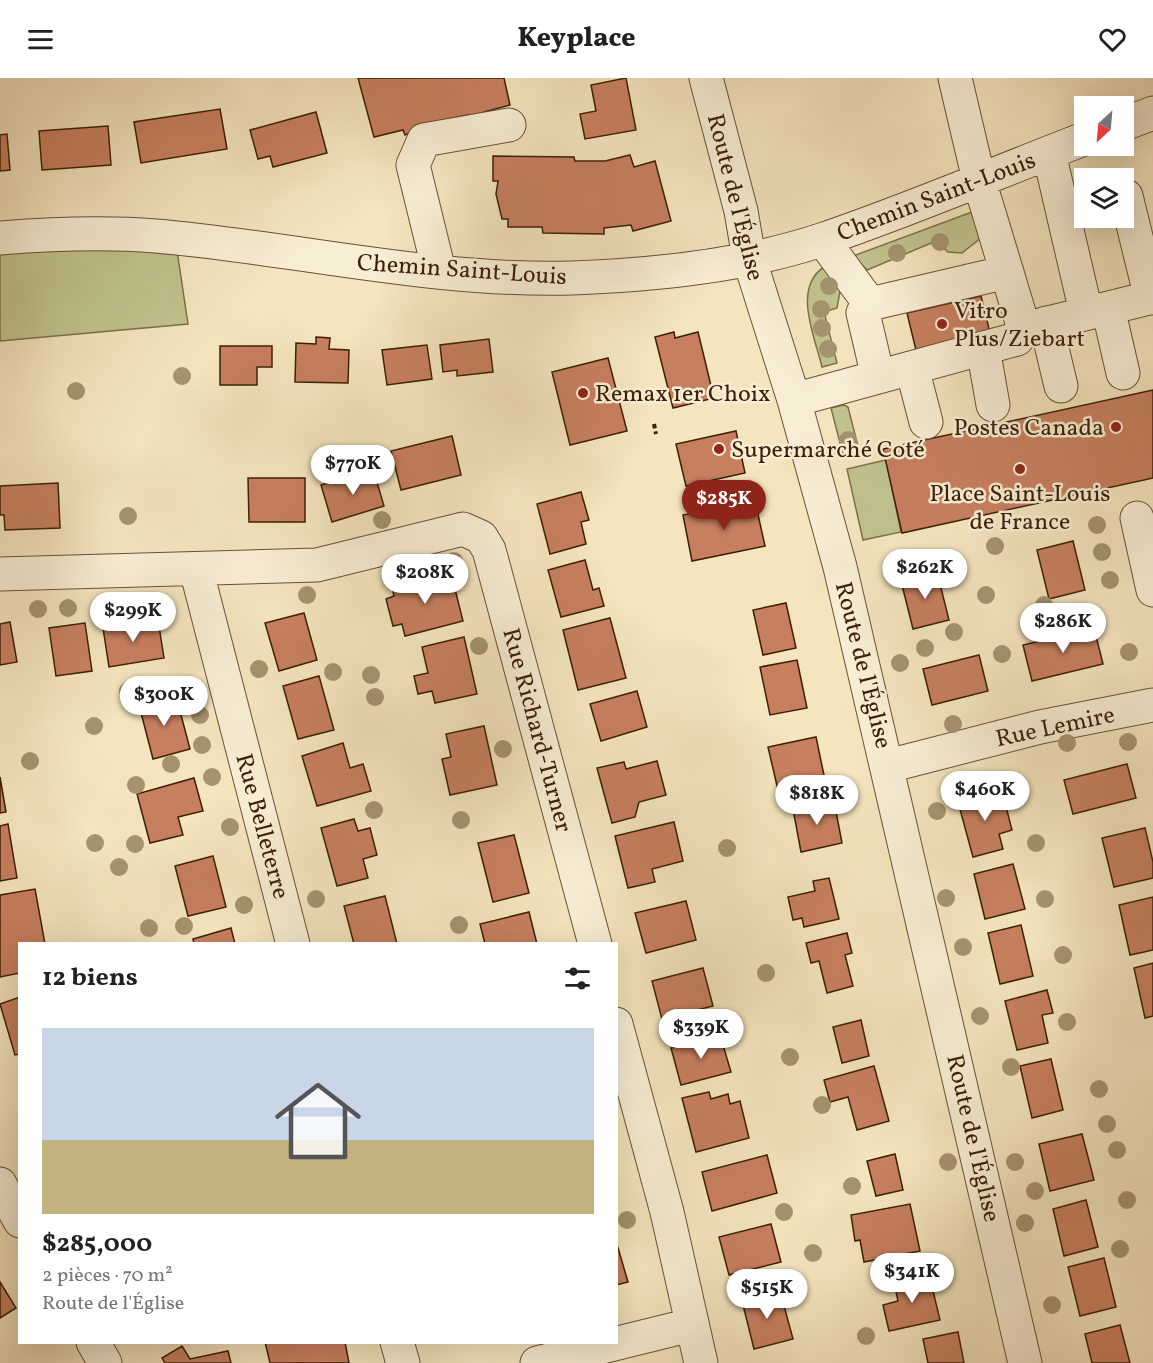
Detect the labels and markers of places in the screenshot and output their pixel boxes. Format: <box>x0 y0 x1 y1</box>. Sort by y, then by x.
place label: Vitro Plus/Ziebart <box>954 295 1085 357</box>
marker: Vitro Plus/Ziebart <box>935 317 949 331</box>
place label: Remax 1er Choix <box>595 378 771 412</box>
marker: Remax 1er Choix <box>576 386 590 400</box>
place label: Postes Canada <box>953 412 1104 446</box>
marker: Postes Canada <box>1109 420 1123 434</box>
place label: Supermarché Coté <box>731 434 925 468</box>
marker: Supermarché Coté <box>712 442 726 456</box>
pin: $770K <box>311 445 395 496</box>
marker: Place Saint-Louis de France <box>1013 462 1027 476</box>
place label: Place Saint-Louis de France <box>929 478 1111 540</box>
pin: $285K <box>682 480 766 531</box>
pin: $262K <box>883 549 967 600</box>
pin: $208K <box>383 554 467 605</box>
pin: $299K <box>91 592 175 643</box>
pin: $286K <box>1021 603 1105 654</box>
pin: $300K <box>122 676 206 727</box>
pin: $460K <box>943 771 1027 822</box>
pin: $818K <box>775 775 859 826</box>
pin: $339K <box>659 1009 743 1060</box>
pin: $341K <box>870 1253 954 1304</box>
pin: $515K <box>725 1269 809 1320</box>

